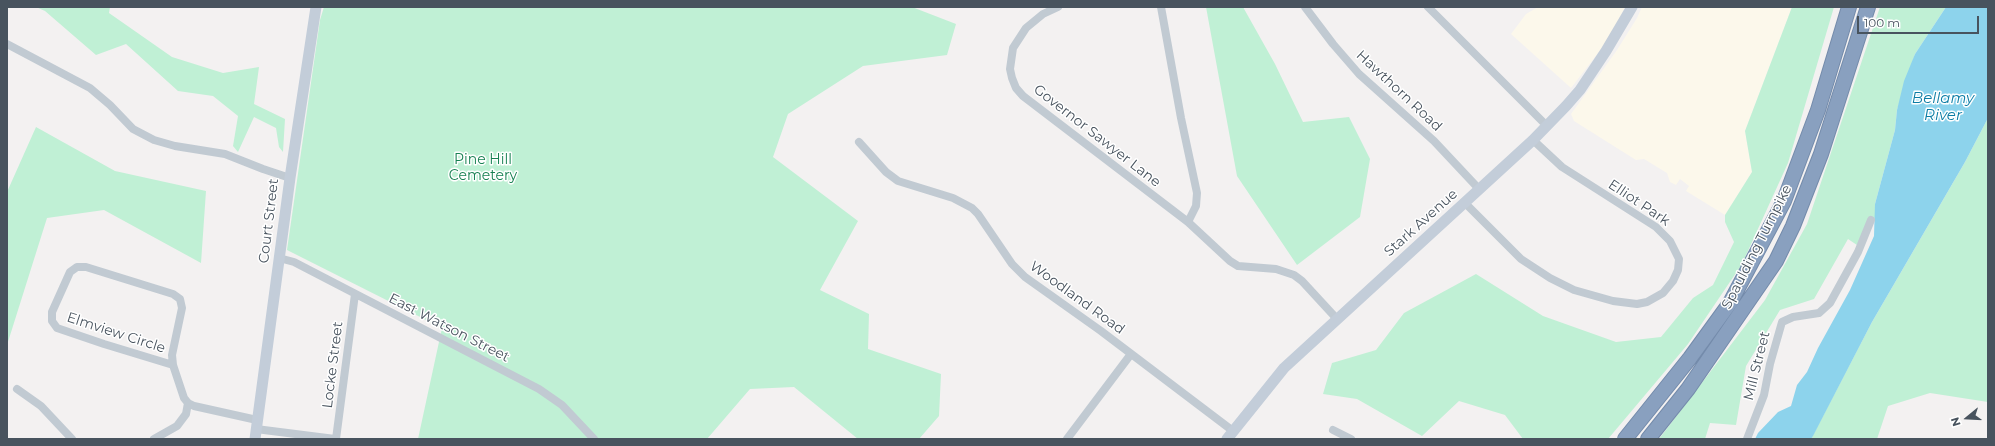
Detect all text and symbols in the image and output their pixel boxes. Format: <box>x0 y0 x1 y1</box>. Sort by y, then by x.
scale bar <box>1859 8 1981 34</box>
text: 100 m <box>1864 15 1900 30</box>
street label: Hawthorn Road <box>1353 47 1445 135</box>
street label: Governor Sawyer Lane <box>1030 81 1164 191</box>
water label: Bellamy River <box>1912 90 1974 125</box>
park label: Pine Hill Cemetery <box>449 152 517 184</box>
street label: Elliot Park <box>1605 176 1673 230</box>
street label: Court Street <box>255 178 283 264</box>
street label: Spaulding Turnpike <box>1718 182 1796 312</box>
street label: Stark Avenue <box>1381 186 1461 260</box>
street label: Woodland Road <box>1026 258 1128 338</box>
street label: East Watson Street <box>386 290 512 366</box>
street label: Elmview Circle <box>65 309 167 357</box>
street label: Locke Street <box>319 321 347 409</box>
street label: Mill Street <box>1740 330 1774 402</box>
north arrow <box>1947 398 1987 438</box>
text: N <box>1948 415 1964 428</box>

